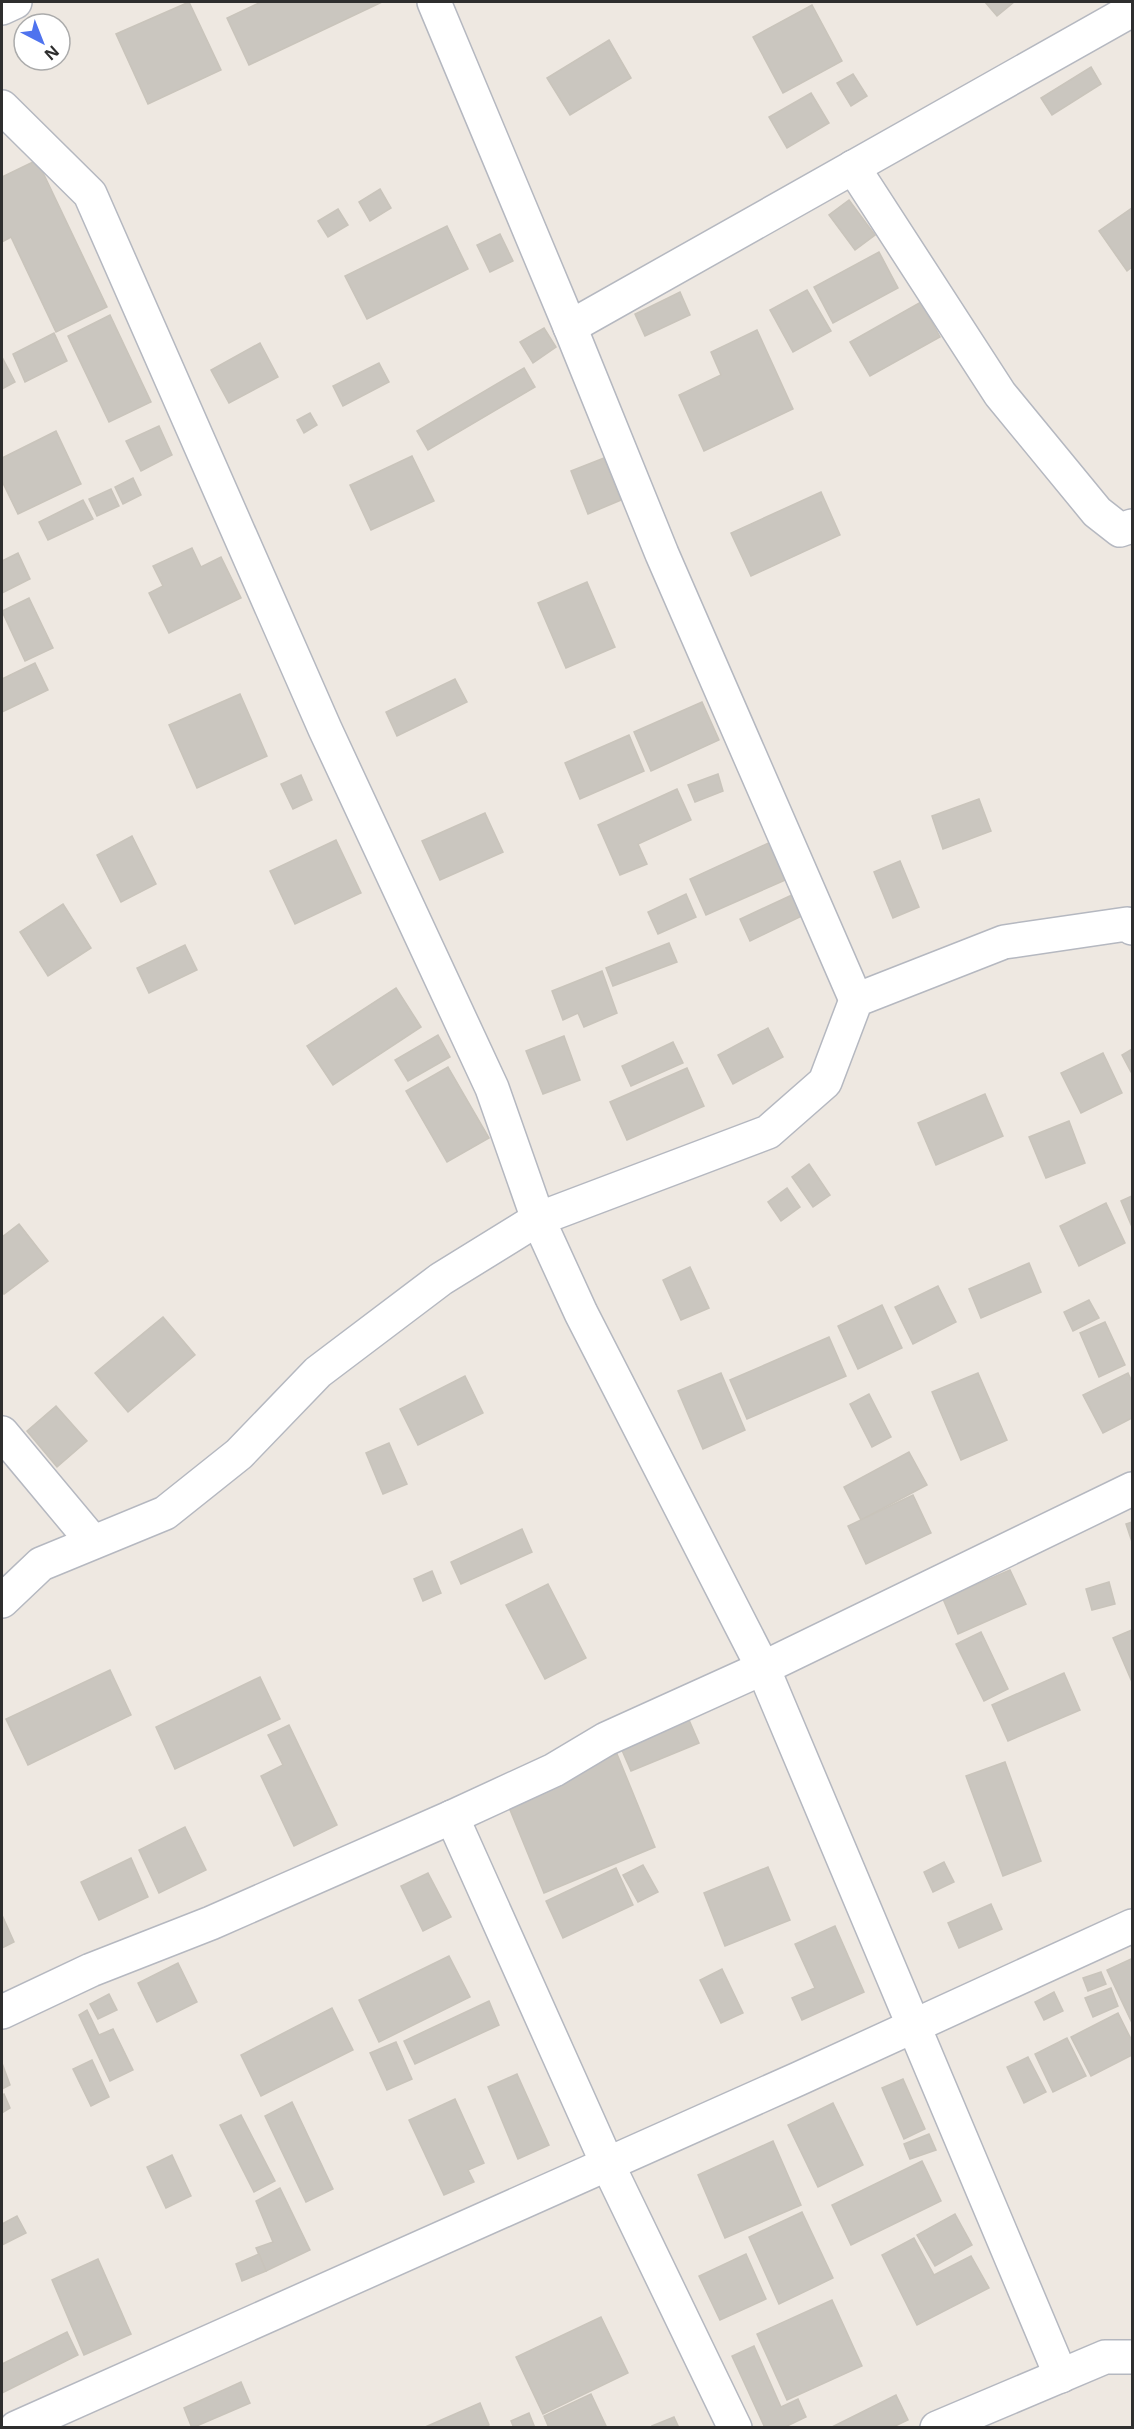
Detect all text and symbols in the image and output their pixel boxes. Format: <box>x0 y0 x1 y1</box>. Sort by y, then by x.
north arrow <box>12 12 72 72</box>
text: N <box>40 41 64 66</box>

